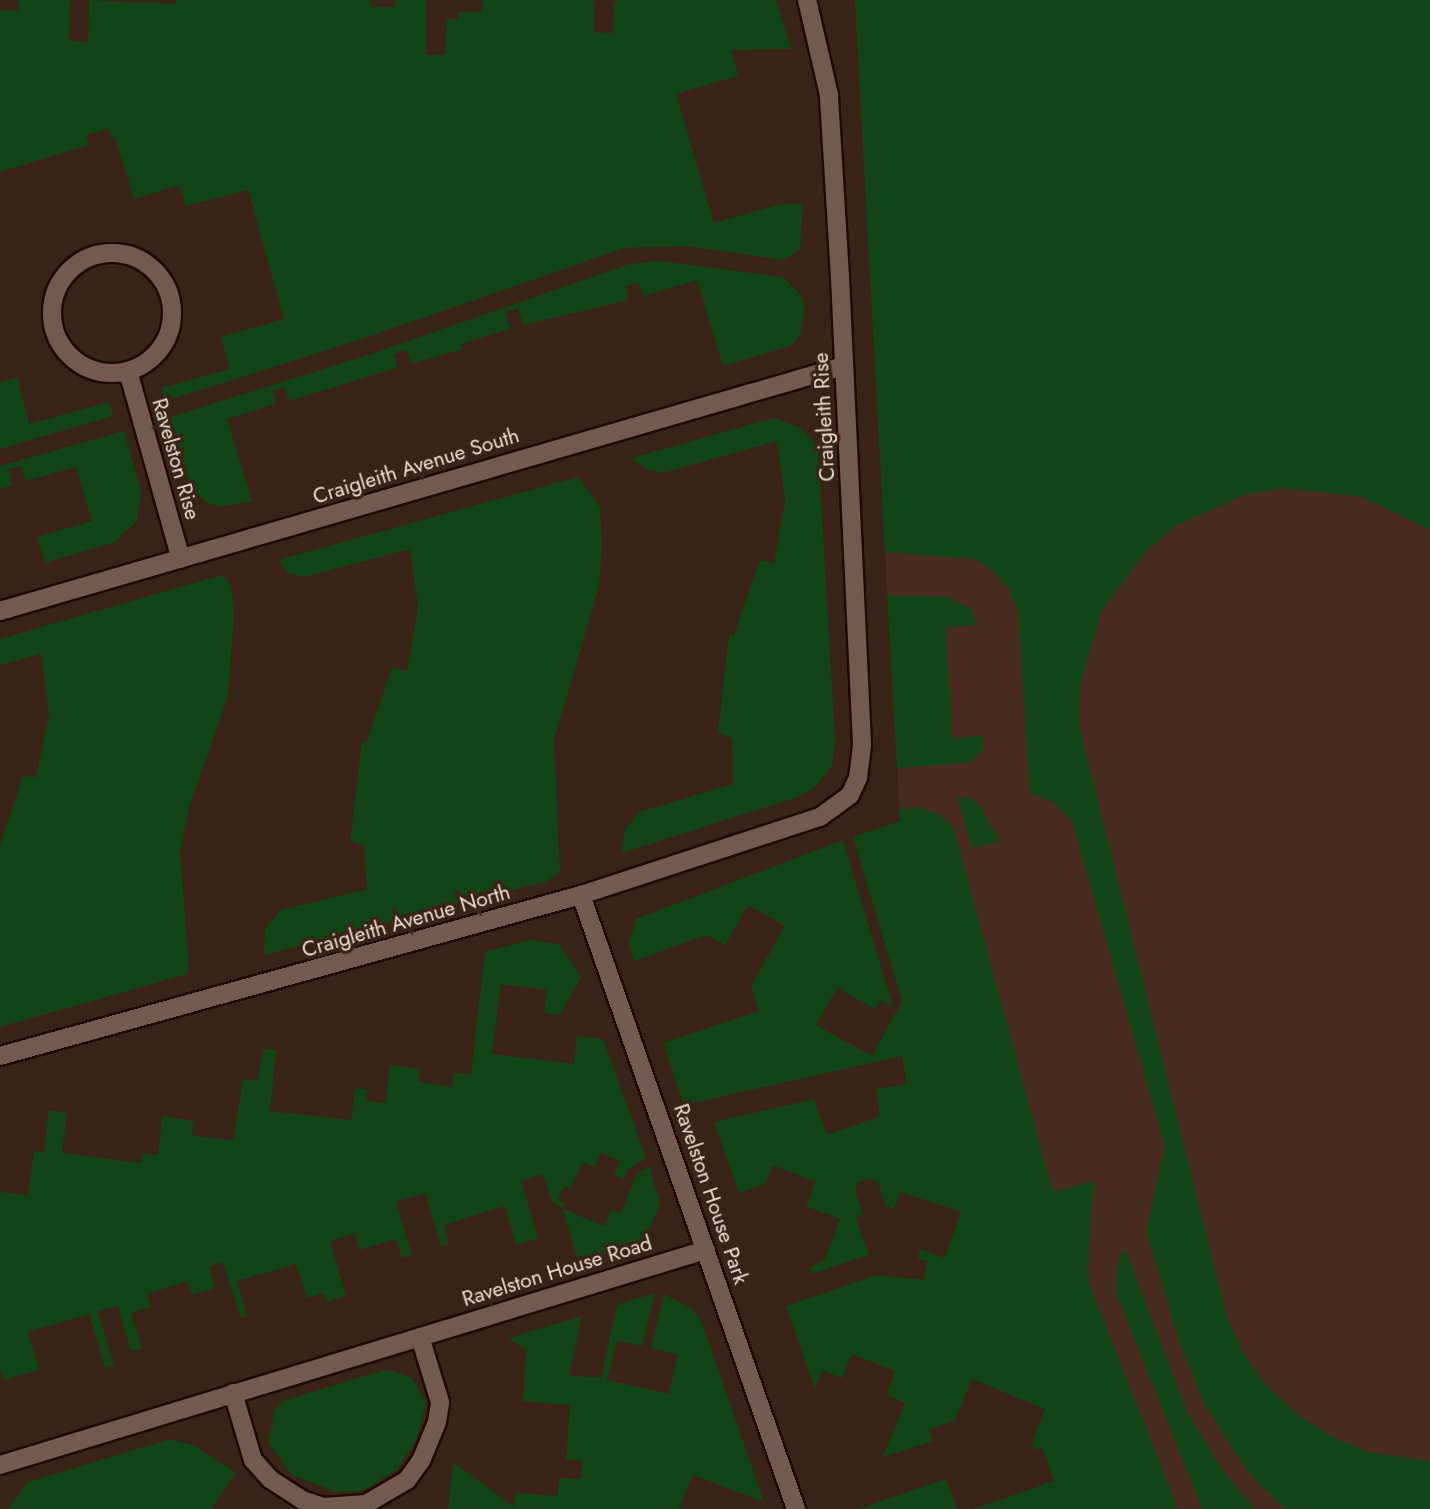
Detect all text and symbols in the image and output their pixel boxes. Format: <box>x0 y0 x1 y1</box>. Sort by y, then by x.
street label: Craigleith Rise <box>808 352 840 482</box>
street label: Ravelston Rise <box>147 395 205 523</box>
street label: Craigleith Avenue South <box>310 423 522 509</box>
street label: Craigleith Avenue North <box>299 879 513 963</box>
street label: Ravelston House Park <box>668 1100 754 1288</box>
street label: Ravelston House Road <box>459 1230 655 1312</box>

